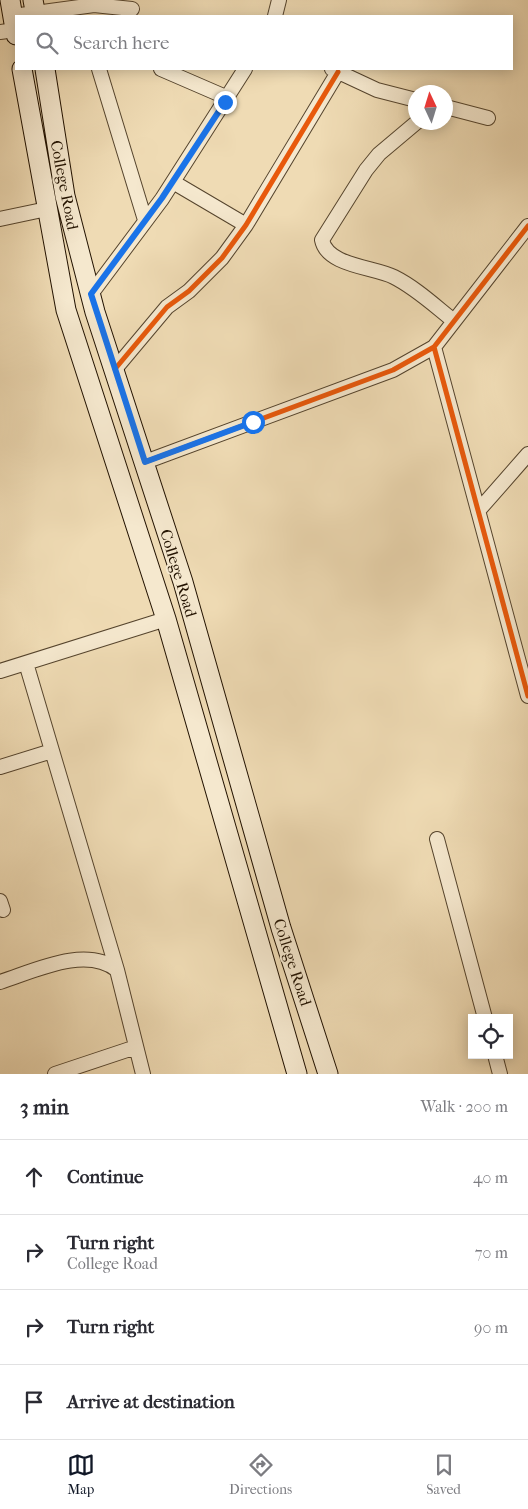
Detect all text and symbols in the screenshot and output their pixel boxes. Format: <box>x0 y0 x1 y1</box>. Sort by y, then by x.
search box <box>15 15 513 70</box>
icon: search <box>33 29 61 57</box>
text: Search here <box>73 32 169 54</box>
north arrow <box>408 85 453 130</box>
route end <box>214 91 237 114</box>
street label: College Road <box>47 139 83 232</box>
route start <box>242 411 265 434</box>
street label: College Road <box>156 527 201 620</box>
street label: College Road <box>269 916 316 1009</box>
map controls <box>468 1014 513 1059</box>
button: locate <box>468 1014 513 1059</box>
text: 3 min <box>20 1095 69 1119</box>
text: Walk · 200 m <box>421 1097 508 1116</box>
icon: ahead <box>20 1163 48 1191</box>
text: Continue <box>67 1166 143 1188</box>
text: 40 m <box>473 1168 508 1187</box>
text: Turn right <box>67 1232 154 1254</box>
icon: right <box>20 1238 48 1266</box>
text: 70 m <box>475 1243 508 1262</box>
text: College Road <box>67 1254 158 1273</box>
icon: right <box>20 1313 48 1341</box>
text: Turn right <box>67 1316 154 1338</box>
text: 90 m <box>474 1318 508 1337</box>
icon: arrive <box>20 1388 48 1416</box>
text: Arrive at destination <box>67 1391 235 1413</box>
tab: Map <box>67 1451 95 1498</box>
tab: Directions <box>229 1451 292 1498</box>
tab: Saved <box>426 1451 461 1498</box>

